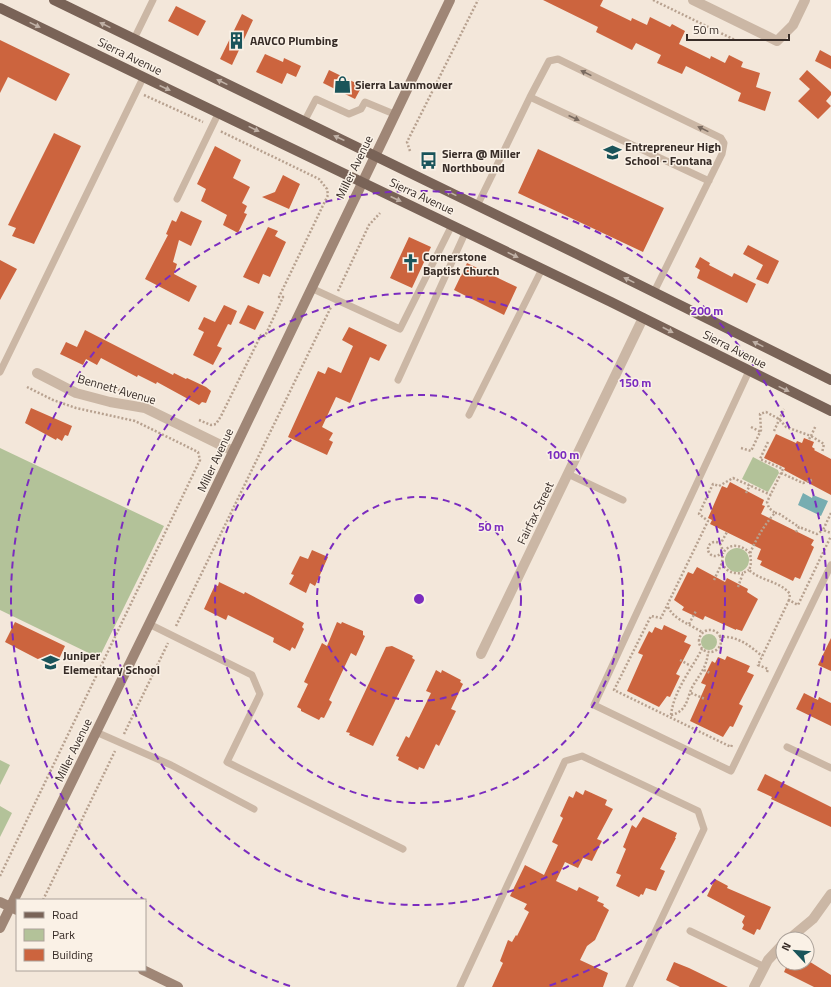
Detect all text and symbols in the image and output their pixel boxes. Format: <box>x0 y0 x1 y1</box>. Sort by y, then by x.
scale bar <box>687 16 789 42</box>
text: 50 m <box>693 20 719 39</box>
one-way arrow <box>29 22 41 28</box>
one-way arrow <box>99 22 111 28</box>
building icon: AAVCO Plumbing <box>227 30 247 50</box>
place label: AAVCO Plumbing <box>250 31 338 50</box>
street label: Sierra Avenue <box>95 32 165 80</box>
one-way arrow <box>580 70 592 76</box>
shop icon: Sierra Lawnmower <box>332 74 352 94</box>
place label: Sierra Lawnmower <box>355 75 453 94</box>
one-way arrow <box>216 79 228 85</box>
one-way arrow <box>159 85 171 91</box>
one-way arrow <box>569 115 580 121</box>
one-way arrow <box>248 126 259 132</box>
one-way arrow <box>697 126 709 133</box>
street label: Miller Avenue <box>330 132 378 202</box>
one-way arrow <box>333 135 345 141</box>
place label: Entrepreneur High School - Fontana <box>625 137 721 170</box>
school or university icon: Entrepreneur High School - Fontana <box>602 143 622 163</box>
place label: Sierra @ Miller Northbound <box>442 144 521 177</box>
bus stop icon: Sierra @ Miller Northbound <box>419 150 439 170</box>
street label: Sierra Avenue <box>386 173 458 219</box>
one-way arrow <box>446 190 457 196</box>
one-way arrow <box>391 196 402 202</box>
place label: Cornerstone Baptist Church <box>423 247 499 280</box>
one-way arrow <box>508 252 519 258</box>
church icon: Cornerstone Baptist Church <box>400 253 420 273</box>
one-way arrow <box>624 277 635 283</box>
text: 200 m <box>691 301 723 320</box>
street label: Sierra Avenue <box>700 325 770 373</box>
one-way arrow <box>662 327 674 334</box>
one-way arrow <box>753 341 764 347</box>
street label: Bennett Avenue <box>75 369 159 409</box>
text: 150 m <box>619 373 651 392</box>
one-way arrow <box>779 385 790 392</box>
street label: Miller Avenue <box>192 425 238 495</box>
text: 100 m <box>547 445 579 464</box>
street label: Fairfax Street <box>512 478 559 548</box>
text: 50 m <box>478 517 504 536</box>
centre of rings <box>412 592 426 606</box>
place label: Juniper Elementary School <box>63 646 160 679</box>
school or university icon: Juniper Elementary School <box>40 652 60 672</box>
street label: Miller Avenue <box>49 715 97 785</box>
legend <box>16 899 146 971</box>
text: Road <box>52 905 78 924</box>
text: Park <box>52 925 75 944</box>
north arrow <box>775 931 815 971</box>
text: N <box>777 940 795 954</box>
text: Building <box>52 945 93 964</box>

